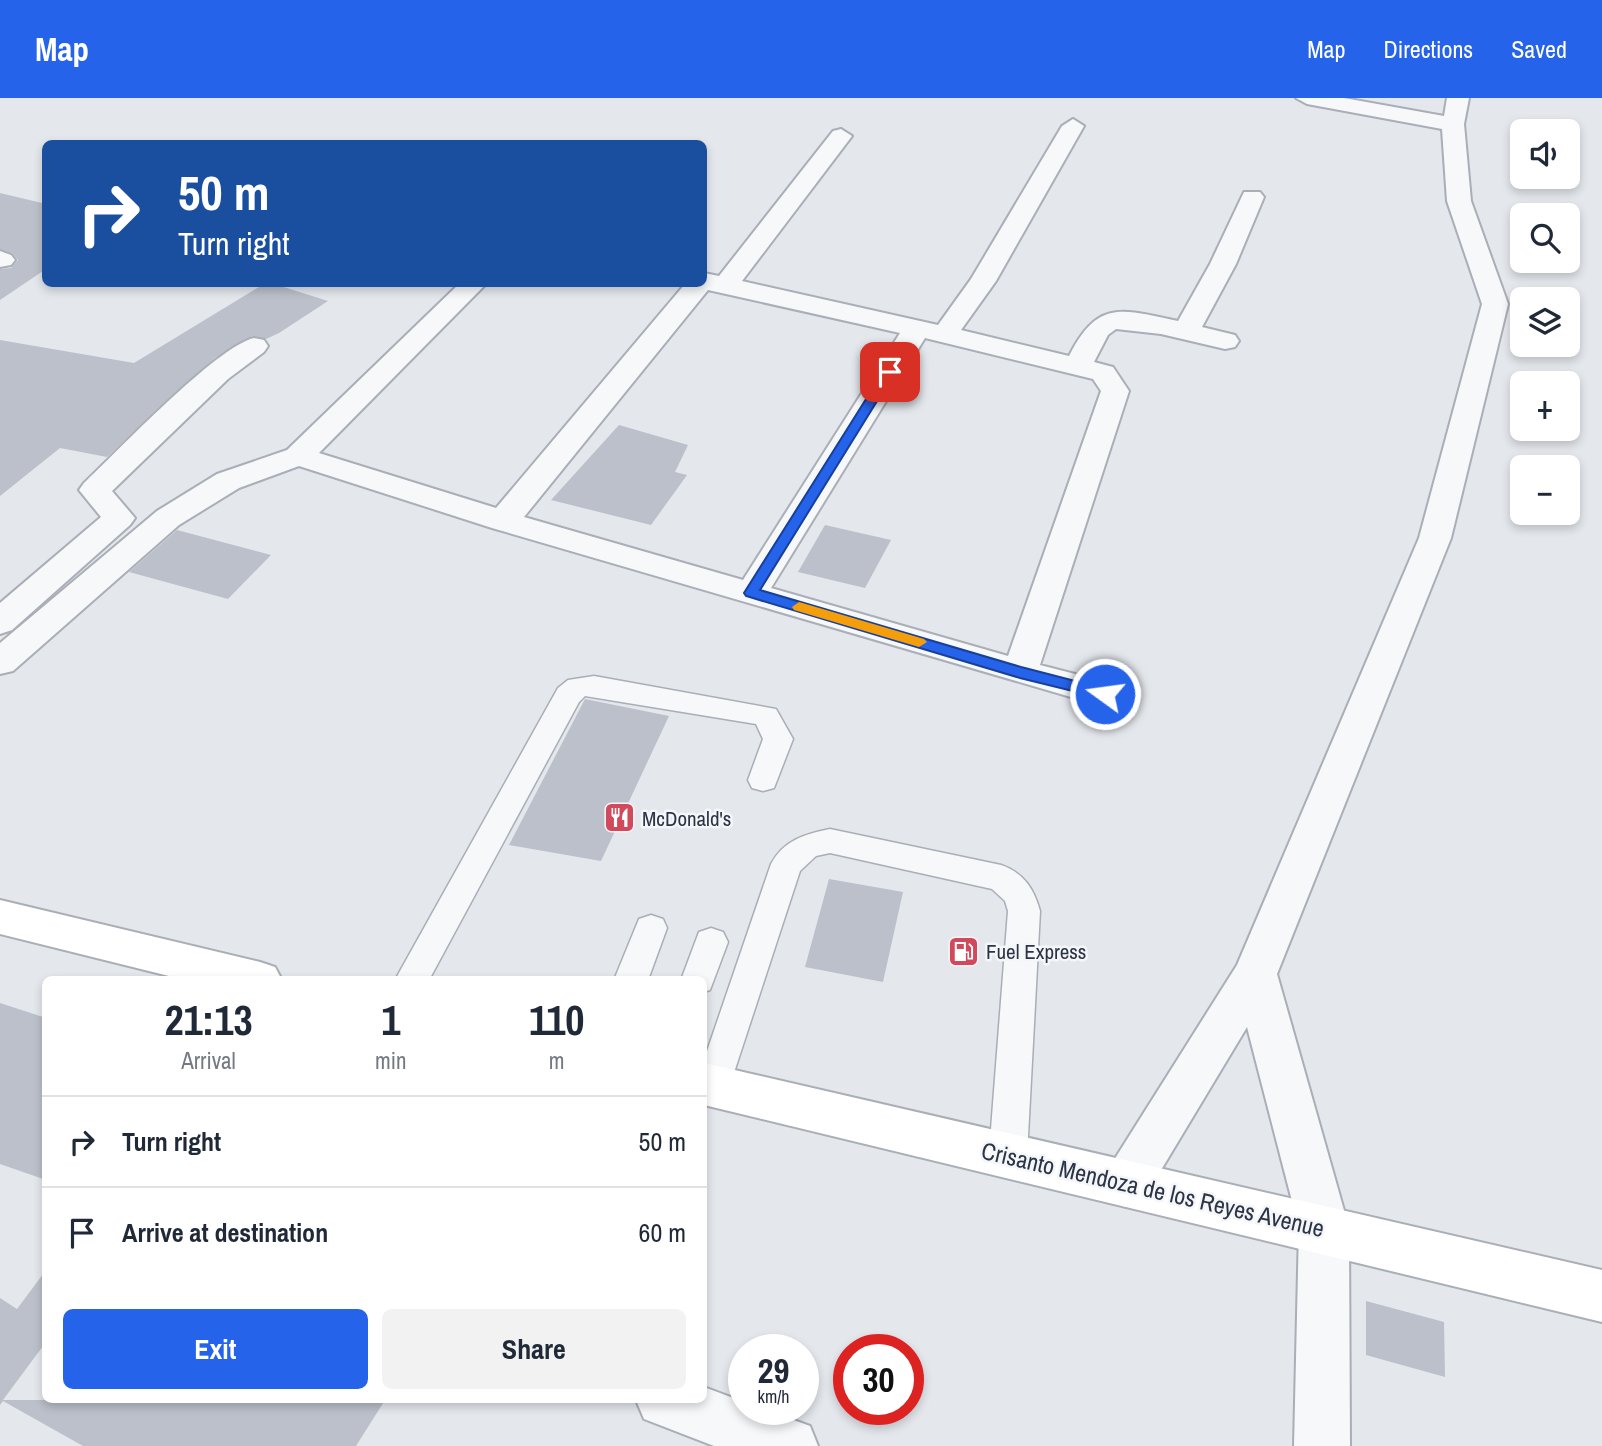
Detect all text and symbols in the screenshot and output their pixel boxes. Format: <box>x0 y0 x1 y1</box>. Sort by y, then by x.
text: Map <box>35 27 89 71</box>
text: Map <box>1307 33 1345 65</box>
text: Directions <box>1383 33 1473 65</box>
text: Saved <box>1511 33 1567 65</box>
map controls <box>1510 119 1580 525</box>
button: sound <box>1510 119 1580 189</box>
text: 50 m <box>178 159 270 225</box>
icon: right <box>63 168 154 259</box>
button: search <box>1510 203 1580 273</box>
text: Turn right <box>178 222 290 265</box>
button: layers <box>1510 287 1580 357</box>
pin <box>860 342 920 402</box>
icon: arrive <box>871 353 909 391</box>
button: + <box>1510 371 1580 441</box>
button: − <box>1510 455 1580 525</box>
position arrow <box>1068 657 1142 731</box>
restaurant icon: McDonald's <box>602 801 636 835</box>
place label: McDonald's <box>642 804 731 833</box>
fuel station icon: Fuel Express <box>946 934 980 968</box>
place label: Fuel Express <box>986 937 1087 966</box>
text: 21:13 <box>164 992 253 1048</box>
text: 1 <box>381 992 400 1048</box>
text: 110 <box>529 992 585 1048</box>
text: Arrival <box>181 1045 236 1076</box>
text: min <box>375 1045 406 1076</box>
text: m <box>549 1045 565 1076</box>
icon: right <box>63 1123 101 1161</box>
text: Turn right <box>122 1124 221 1159</box>
text: 50 m <box>639 1124 686 1159</box>
street label: Crisanto Mendoza de los Reyes Avenue <box>978 1134 1328 1244</box>
icon: arrive <box>63 1214 101 1252</box>
text: Arrive at destination <box>122 1215 328 1250</box>
text: 60 m <box>639 1215 686 1250</box>
button: Exit <box>63 1309 368 1389</box>
button: Share <box>382 1309 686 1389</box>
speed limit sign: 30 <box>833 1334 924 1425</box>
text: 29 <box>758 1347 789 1394</box>
text: km/h <box>758 1384 790 1409</box>

